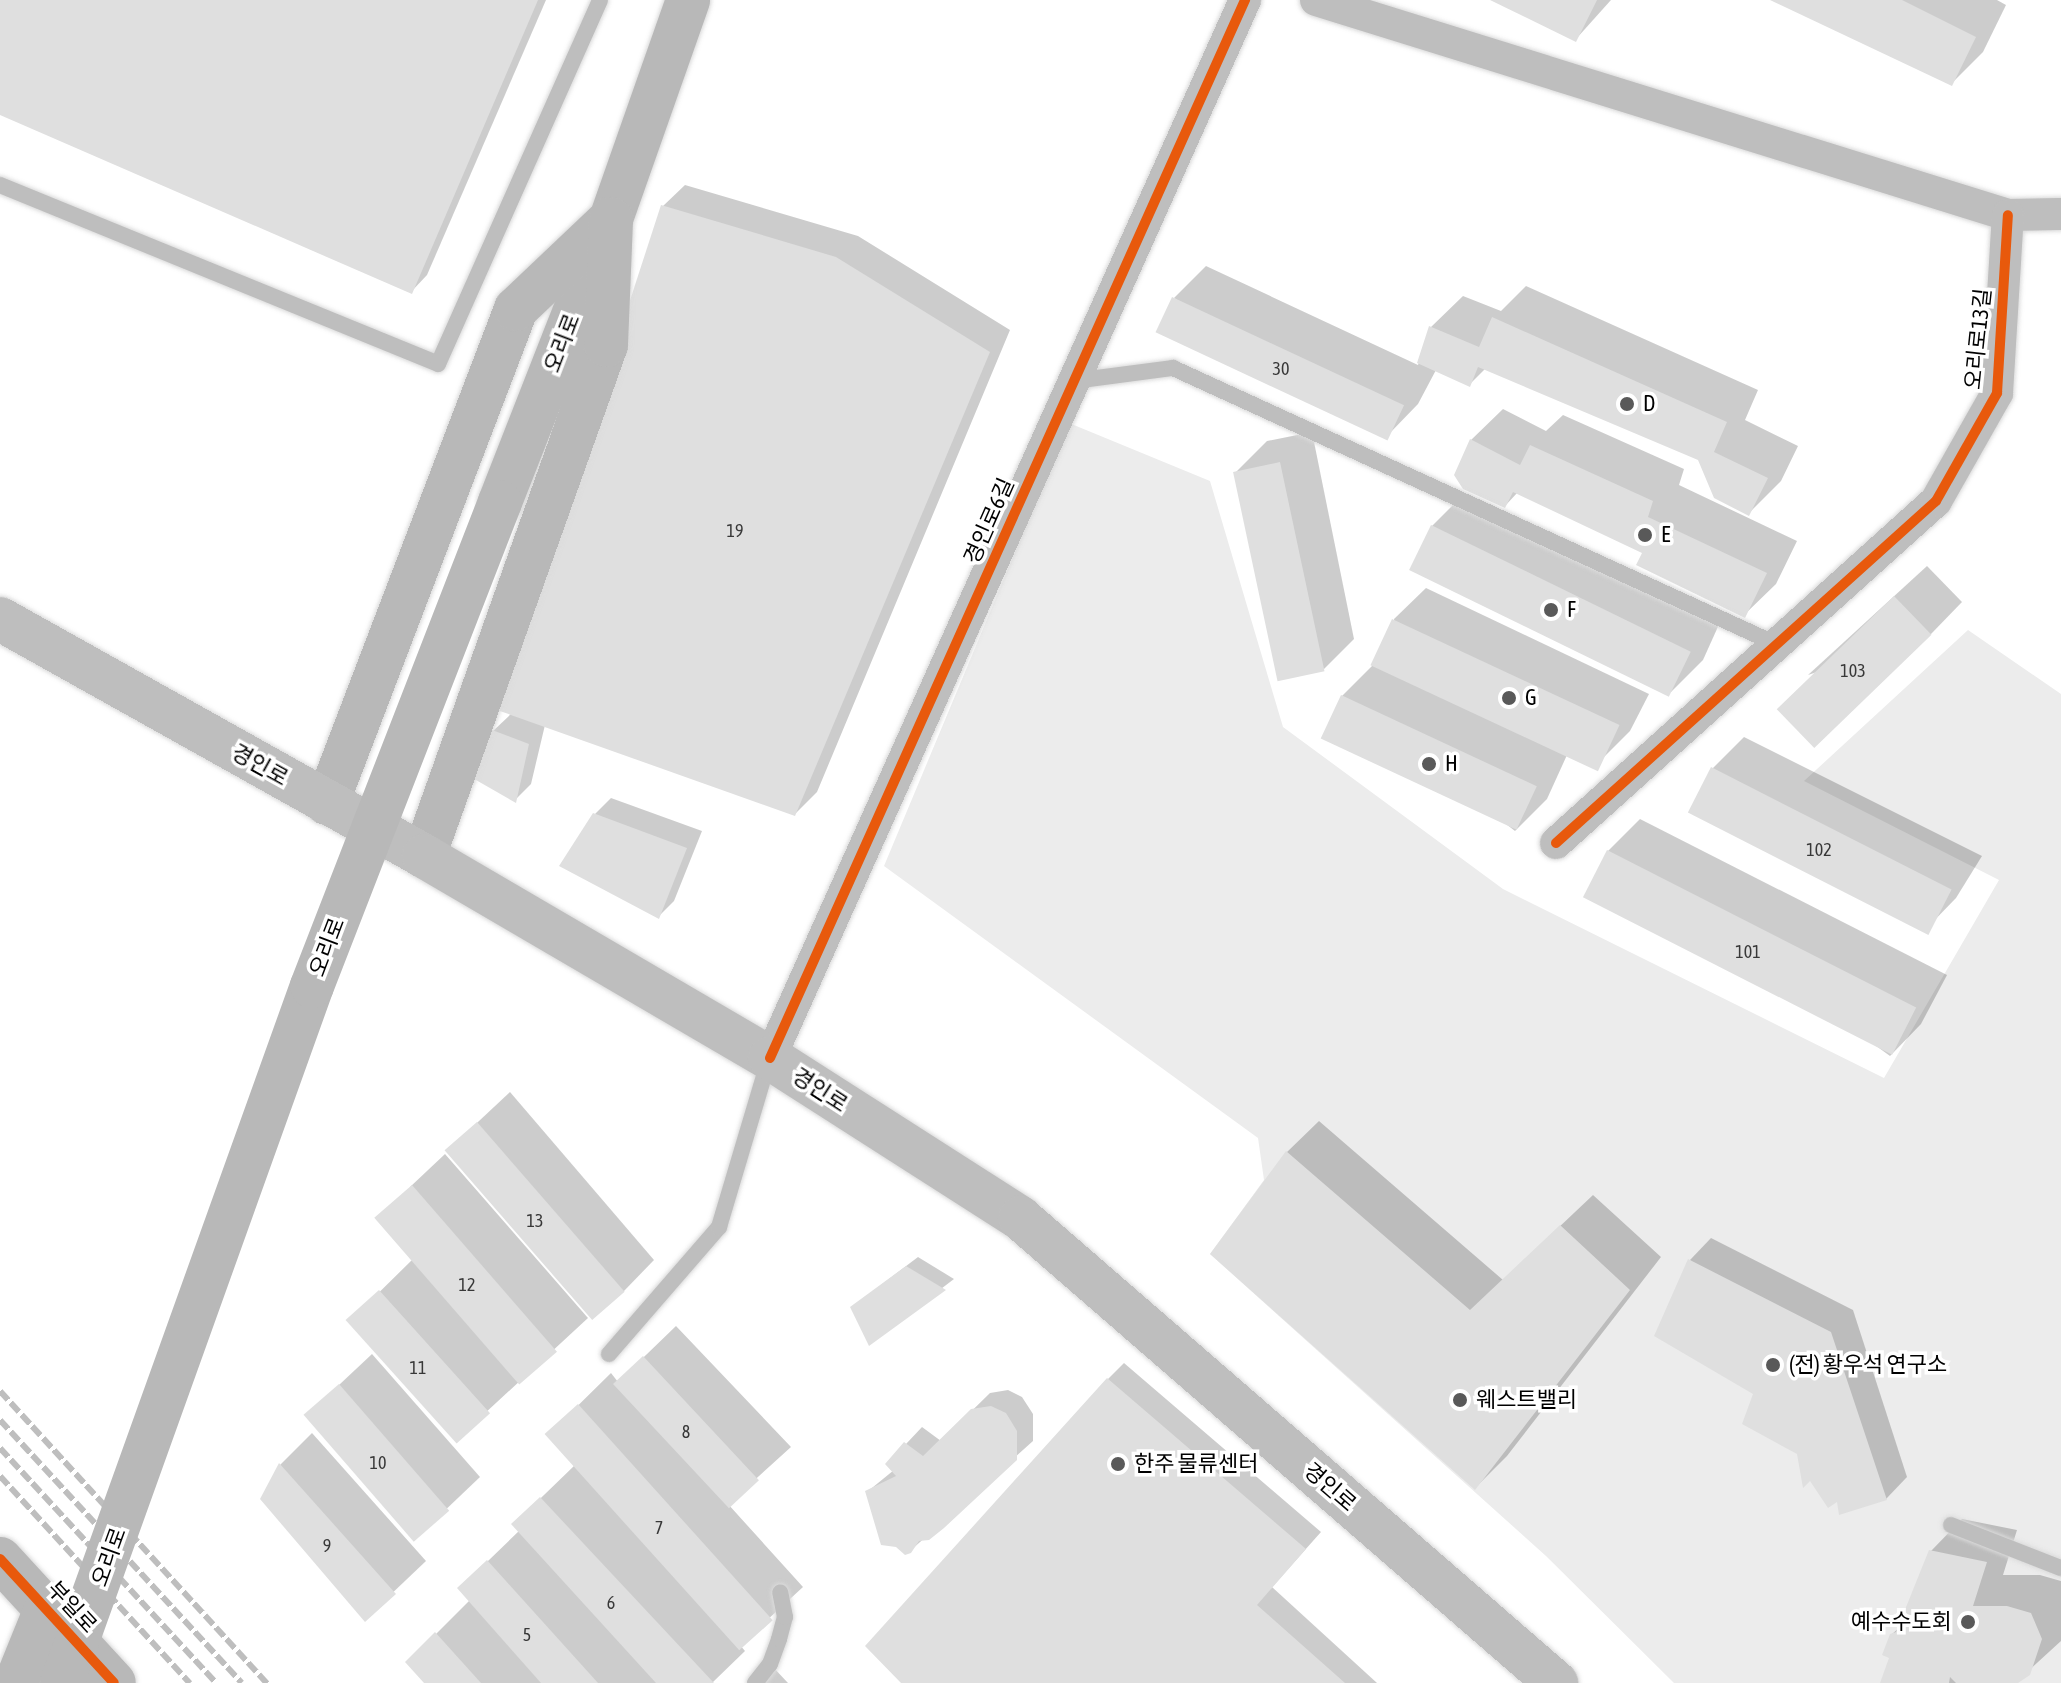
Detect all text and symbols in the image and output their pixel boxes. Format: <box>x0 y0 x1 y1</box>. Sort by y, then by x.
street label: 오리로13길 <box>1960 287 1996 391</box>
street label: 오리로 <box>539 310 585 376</box>
house number: 30 <box>1273 358 1289 380</box>
place label: D <box>1643 391 1655 417</box>
marker: D <box>1618 395 1636 413</box>
street label: 경인로6길 <box>958 474 1020 568</box>
house number: 19 <box>727 520 743 542</box>
place label: E <box>1661 522 1670 548</box>
marker: E <box>1636 526 1654 544</box>
place label: F <box>1567 597 1576 623</box>
marker: F <box>1542 601 1560 619</box>
house number: 103 <box>1840 660 1866 682</box>
place label: G <box>1525 685 1537 711</box>
marker: G <box>1500 689 1518 707</box>
street label: 경인로 <box>227 739 293 791</box>
place label: H <box>1445 751 1458 777</box>
marker: H <box>1420 755 1438 773</box>
house number: 102 <box>1806 839 1832 861</box>
street label: 오리로 <box>304 914 350 980</box>
house number: 101 <box>1735 941 1761 963</box>
street label: 경인로 <box>787 1062 853 1118</box>
house number: 13 <box>527 1210 543 1232</box>
house number: 12 <box>459 1274 475 1296</box>
place label: (전) 황우석 연구소 <box>1789 1352 1947 1378</box>
marker: (전) 황우석 연구소 <box>1764 1356 1782 1374</box>
house number: 11 <box>410 1357 426 1379</box>
place label: 웨스트밸리 <box>1476 1387 1577 1413</box>
marker: 웨스트밸리 <box>1451 1391 1469 1409</box>
house number: 8 <box>682 1421 690 1443</box>
place label: 한주 물류센터 <box>1134 1451 1258 1477</box>
house number: 10 <box>370 1452 386 1474</box>
marker: 한주 물류센터 <box>1109 1455 1127 1473</box>
street label: 경인로 <box>1298 1457 1362 1517</box>
house number: 7 <box>655 1517 663 1539</box>
street label: 오리로 <box>86 1524 132 1590</box>
house number: 9 <box>323 1535 331 1557</box>
street label: 부일로 <box>42 1576 102 1638</box>
house number: 6 <box>607 1592 615 1614</box>
place label: 예수수도회 <box>1851 1609 1952 1635</box>
marker: 예수수도회 <box>1959 1613 1977 1631</box>
house number: 5 <box>523 1624 531 1646</box>

